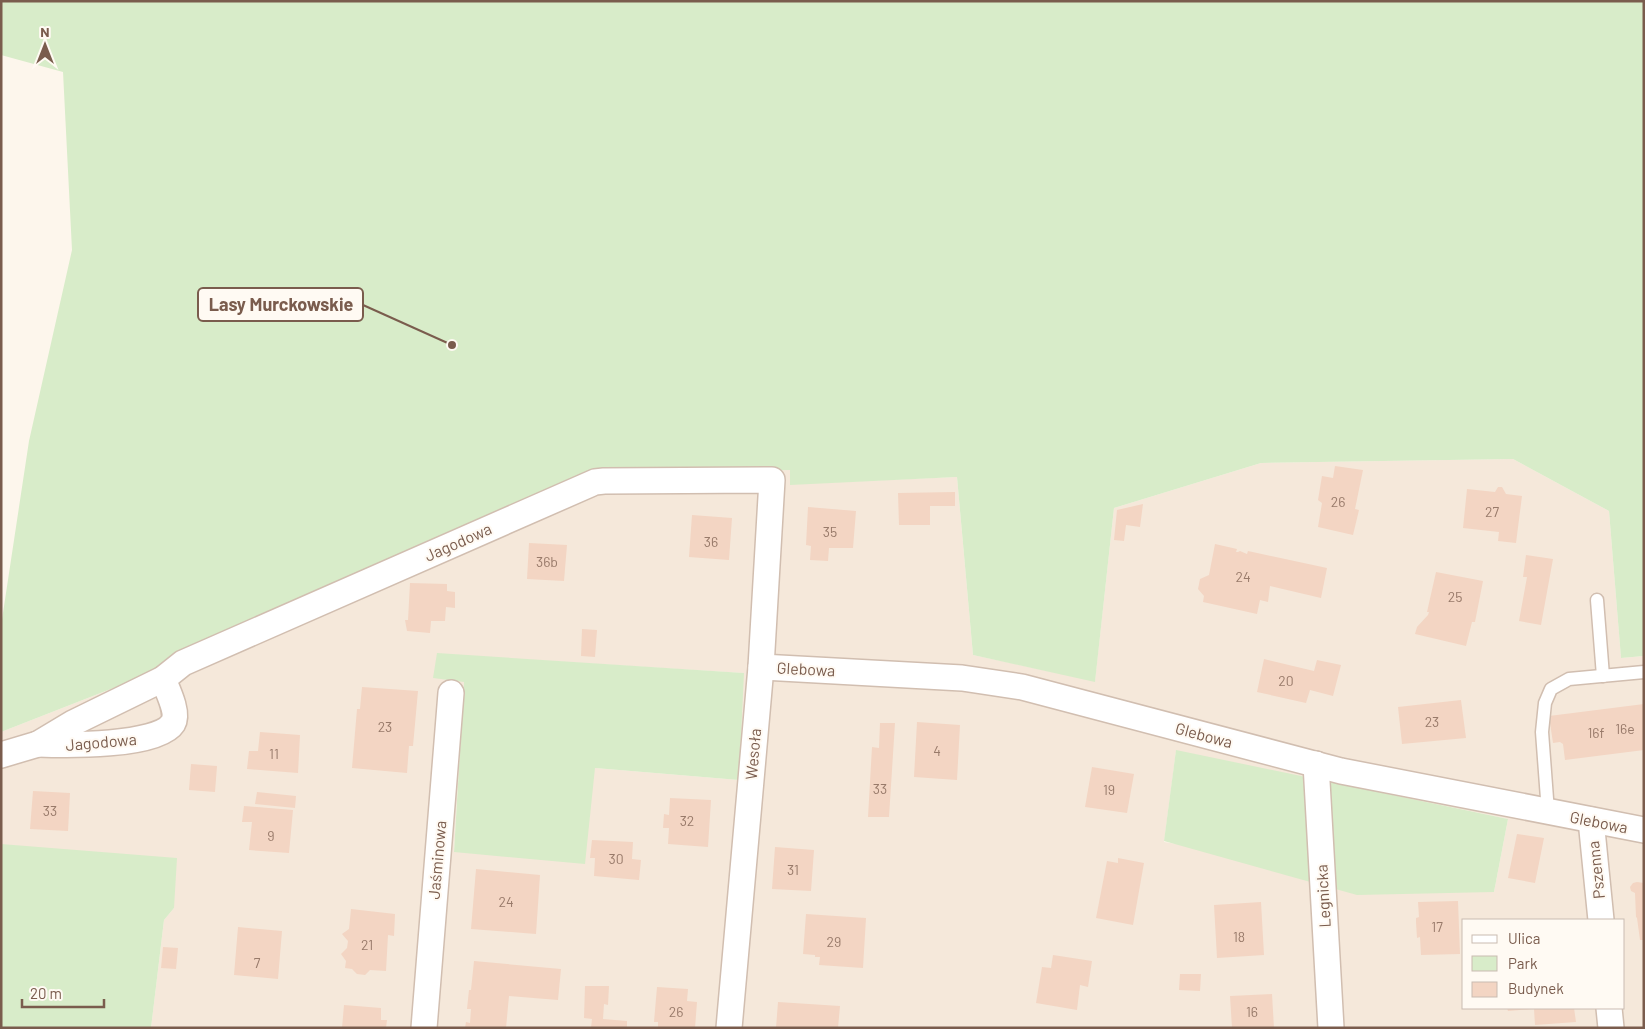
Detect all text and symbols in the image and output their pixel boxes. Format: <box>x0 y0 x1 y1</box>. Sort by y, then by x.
north arrow <box>20 20 70 70</box>
text: N <box>40 23 50 40</box>
callout: Lasy Murckowskie <box>198 288 363 321</box>
text: Lasy Murckowskie <box>209 293 353 315</box>
house number: 26 <box>1331 493 1345 510</box>
house number: 27 <box>1485 503 1499 520</box>
street label: Jagodowa <box>421 518 494 565</box>
house number: 35 <box>823 523 837 540</box>
house number: 36 <box>704 533 718 550</box>
house number: 36b <box>536 553 558 570</box>
house number: 24 <box>1235 568 1251 585</box>
house number: 25 <box>1448 588 1462 605</box>
street label: Glebowa <box>776 657 836 680</box>
house number: 20 <box>1278 672 1294 689</box>
house number: 23 <box>1425 713 1439 730</box>
house number: 23 <box>378 718 392 735</box>
street label: Glebowa <box>1173 718 1235 751</box>
house number: 16e <box>1615 720 1635 737</box>
house number: 16f <box>1587 724 1605 741</box>
street label: Wesoła <box>741 727 764 781</box>
street label: Jagodowa <box>65 729 137 754</box>
house number: 4 <box>933 742 941 759</box>
house number: 11 <box>269 745 279 762</box>
house number: 33 <box>873 780 887 797</box>
house number: 19 <box>1103 781 1115 798</box>
house number: 33 <box>43 802 57 819</box>
street label: Glebowa <box>1569 807 1630 836</box>
house number: 32 <box>680 812 694 829</box>
street label: Jaśminowa <box>424 820 449 900</box>
house number: 9 <box>267 827 275 844</box>
street label: Pszenna <box>1583 840 1608 900</box>
house number: 30 <box>608 850 624 867</box>
house number: 31 <box>787 861 799 878</box>
street label: Legnicka <box>1311 864 1334 928</box>
house number: 24 <box>498 893 514 910</box>
house number: 17 <box>1431 918 1443 935</box>
legend <box>1462 919 1625 1009</box>
house number: 18 <box>1233 928 1245 945</box>
text: Ulica <box>1508 929 1540 947</box>
house number: 29 <box>827 933 841 950</box>
house number: 21 <box>361 936 373 953</box>
house number: 7 <box>254 954 261 971</box>
text: Park <box>1508 954 1538 972</box>
scale bar <box>22 976 105 1008</box>
text: Budynek <box>1508 979 1564 997</box>
text: 20 m <box>30 984 62 1002</box>
house number: 26 <box>669 1003 683 1020</box>
house number: 16 <box>1246 1003 1258 1020</box>

